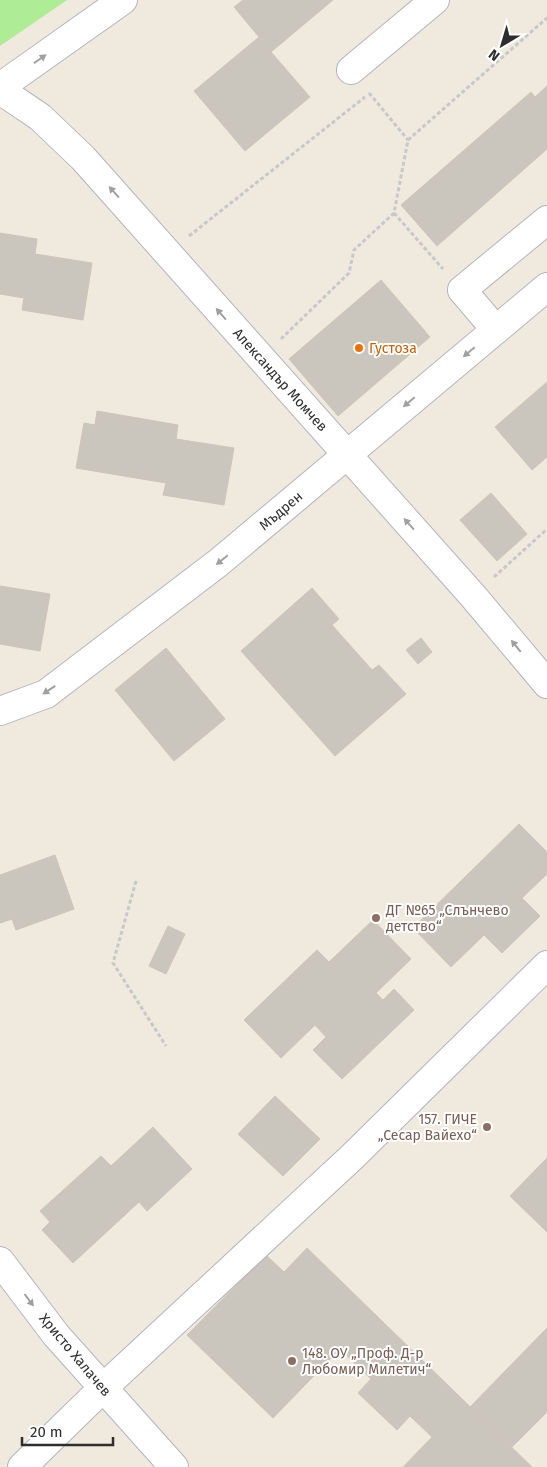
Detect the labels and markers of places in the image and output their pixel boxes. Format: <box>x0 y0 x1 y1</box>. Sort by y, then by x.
place label: Густоза <box>369 340 417 357</box>
marker: Густоза <box>353 342 365 354</box>
place label: ДГ №65 „Слънчево детство“ <box>385 902 509 935</box>
marker: ДГ №65 „Слънчево детство“ <box>370 912 382 924</box>
place label: 157. ГИЧЕ „Сесар Вайехо“ <box>378 1111 477 1144</box>
marker: 157. ГИЧЕ „Сесар Вайехо“ <box>481 1121 493 1133</box>
place label: 148. ОУ „Проф. Д-р Любомир Милетич“ <box>302 1345 431 1378</box>
marker: 148. ОУ „Проф. Д-р Любомир Милетич“ <box>286 1355 298 1367</box>

